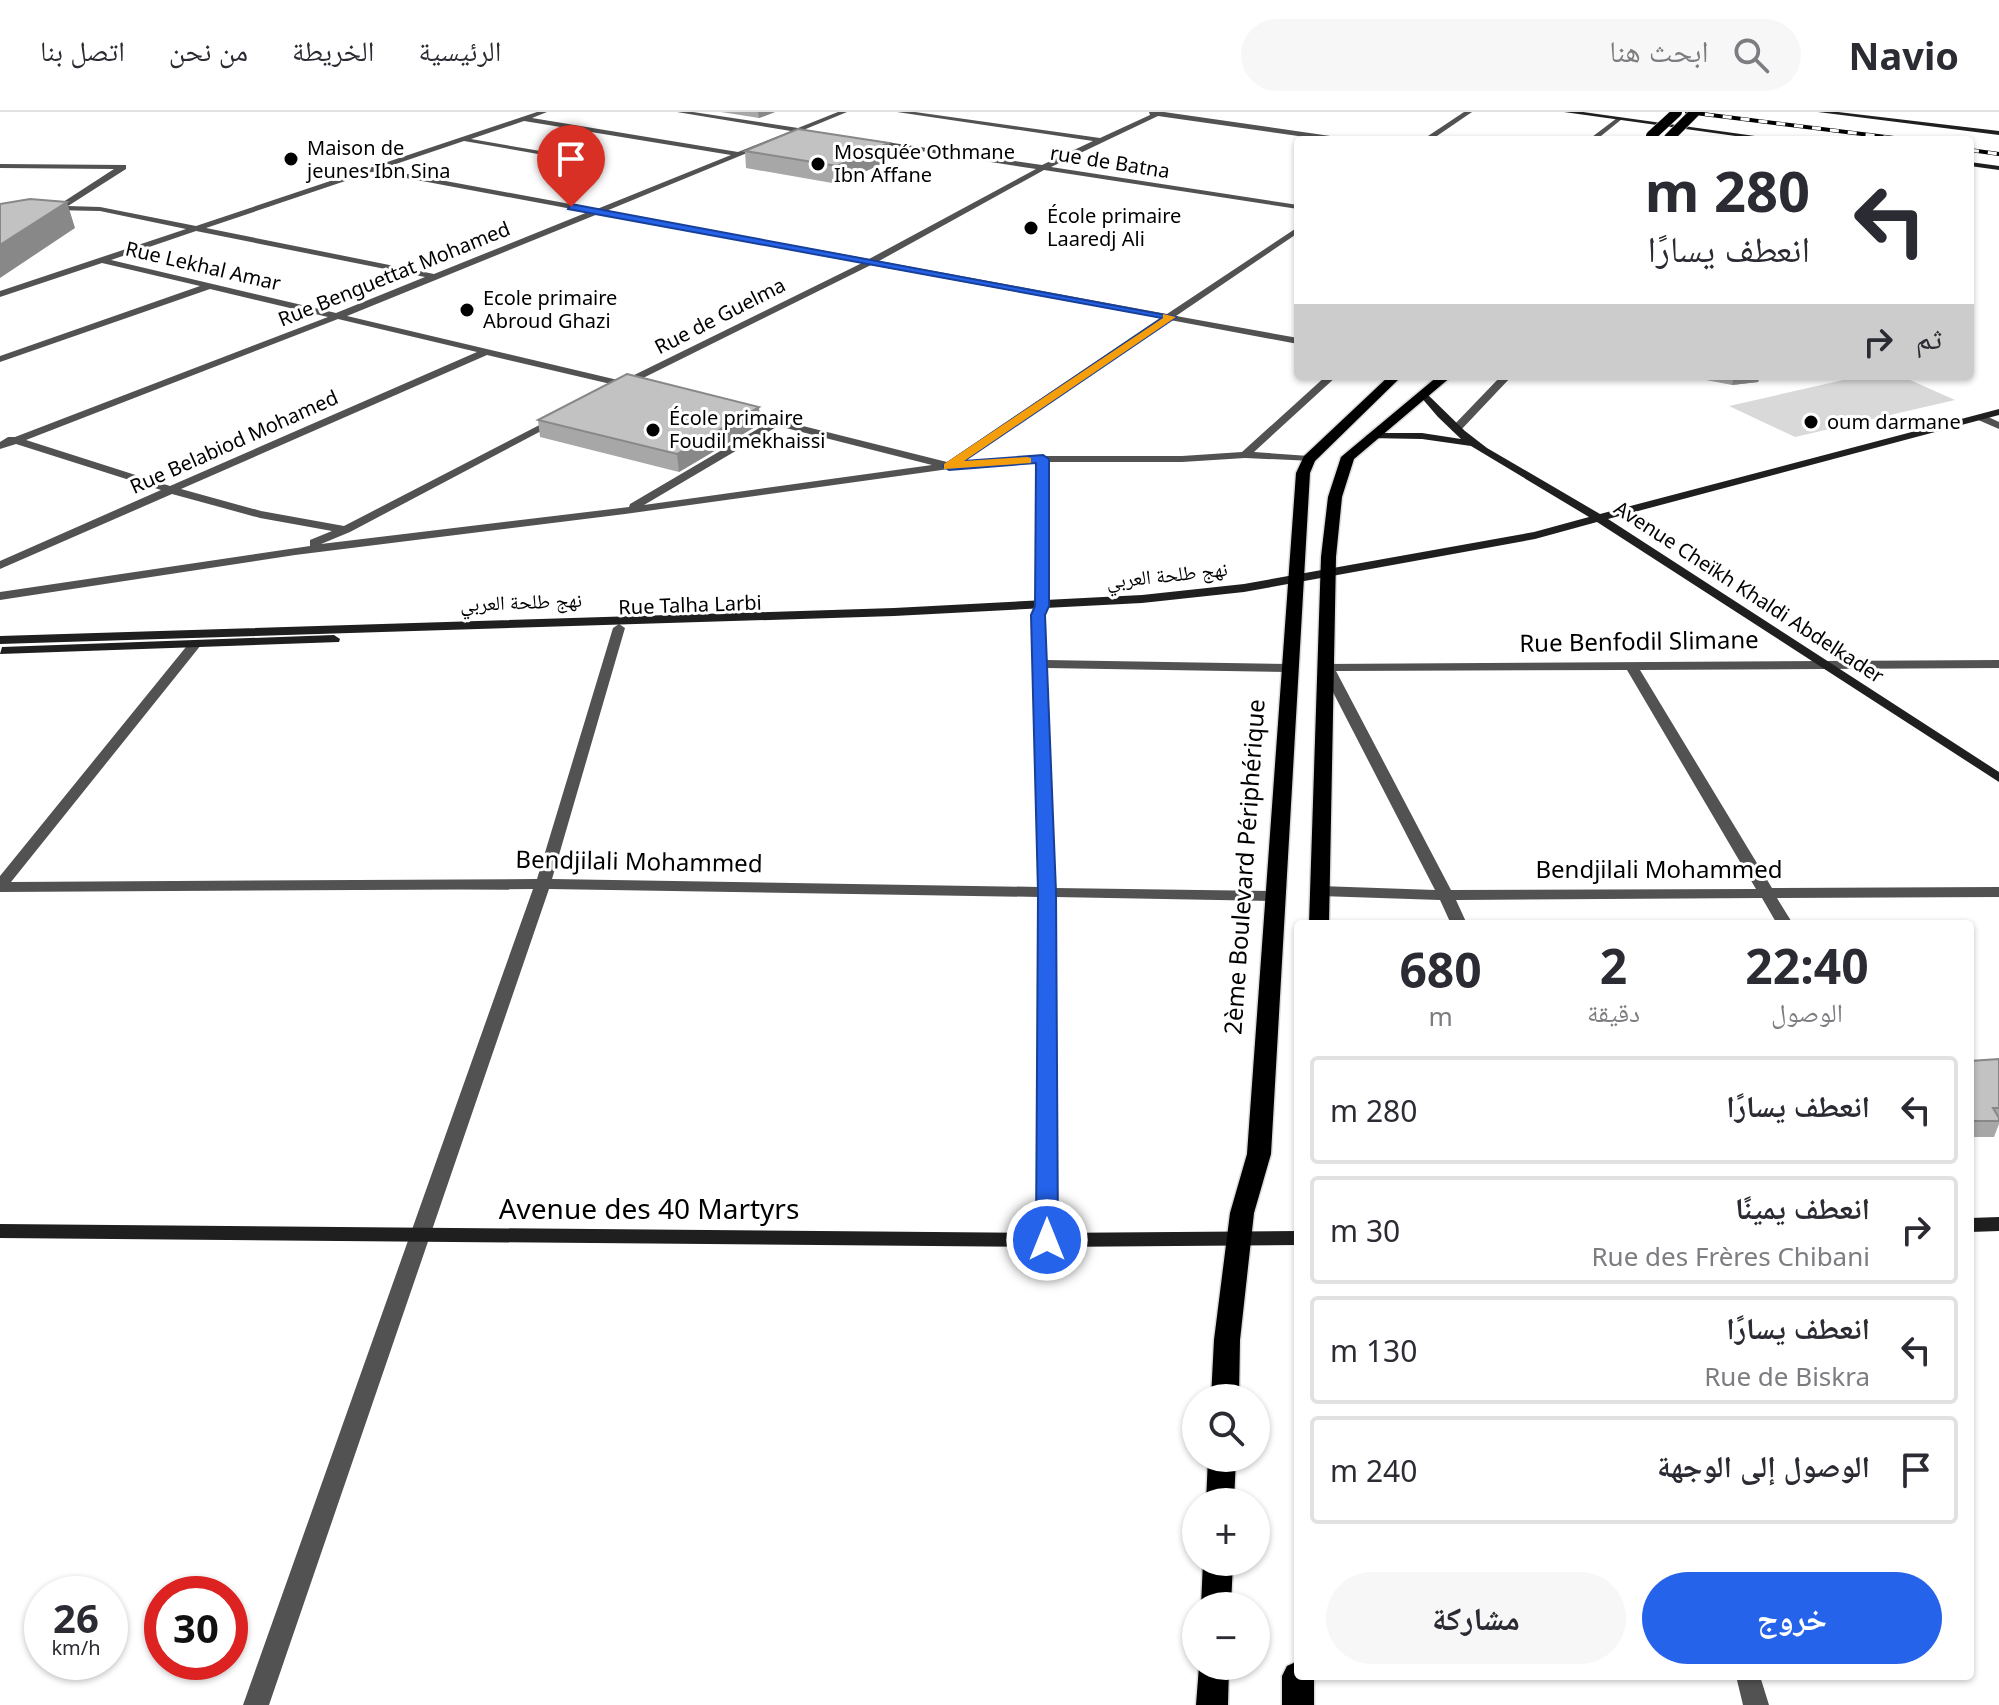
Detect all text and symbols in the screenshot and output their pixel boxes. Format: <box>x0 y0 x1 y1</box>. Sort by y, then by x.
search box <box>1241 19 1801 91</box>
text: Navio <box>1849 29 1959 81</box>
text: ابحث هنا <box>1609 30 1709 71</box>
text: اتصل بنا <box>40 31 125 69</box>
text: من نحن <box>169 31 248 69</box>
text: الخريطة <box>292 31 374 69</box>
text: الرئيسية <box>418 31 501 69</box>
icon: search <box>1729 33 1773 77</box>
pin <box>537 125 605 207</box>
place label: Maison de jeunes Ibn Sina <box>305 134 451 184</box>
icon: arrive <box>549 137 593 181</box>
place label: Mosquée Othmane Ibn Affane <box>834 138 1015 188</box>
street label: rue de Batna <box>1048 139 1172 184</box>
marker: Maison de jeunes Ibn Sina <box>282 150 300 168</box>
text: 280 m <box>1645 152 1810 228</box>
marker: Mosquée Othmane Ibn Affane <box>809 155 827 173</box>
icon: left <box>1838 168 1942 272</box>
place label: École primaire Laaredj Ali <box>1047 202 1181 252</box>
street label: Rue Benguettat Mohamed <box>274 215 514 333</box>
marker: École primaire Laaredj Ali <box>1022 219 1040 237</box>
text: انعطف يسارًا <box>1647 224 1810 273</box>
street label: Rue Lekhal Amar <box>123 235 283 297</box>
street label: Rue de Guelma <box>650 271 790 360</box>
place label: Ecole primaire Abroud Ghazi <box>483 284 617 334</box>
marker: Ecole primaire Abroud Ghazi <box>458 301 476 319</box>
text: ثم <box>1916 317 1942 358</box>
icon: right <box>1856 320 1900 364</box>
street label: Rue Belabiod Mohamed <box>125 383 342 500</box>
place label: École primaire Foudil mekhaissi <box>669 404 825 454</box>
place label: oum darmane <box>1827 408 1961 435</box>
marker: oum darmane <box>1802 413 1820 431</box>
marker: École primaire Foudil mekhaissi <box>644 421 662 439</box>
street label: Avenue Cheïkh Khaldi Abdelkader <box>1609 494 1889 689</box>
street label: نهج طلحة العربي <box>1105 555 1229 597</box>
street label: نهج طلحة العربي <box>460 586 582 620</box>
street label: Rue Talha Larbi <box>618 589 762 620</box>
street label: Rue Benfodil Slimane <box>1519 622 1759 659</box>
street label: 2ème Boulevard Périphérique <box>1215 698 1272 1036</box>
street label: Bendjilali Mohammed <box>515 842 763 879</box>
street label: Bendjilali Mohammed <box>1535 852 1783 885</box>
text: 2 <box>1600 933 1627 998</box>
text: 22:40 <box>1745 933 1869 998</box>
text: 680 <box>1399 937 1482 1002</box>
text: دقيقة <box>1587 994 1640 1030</box>
text: الوصول <box>1771 994 1843 1030</box>
text: m <box>1428 998 1453 1034</box>
text: انعطف يسارًا <box>1726 1085 1870 1126</box>
icon: left <box>1894 1088 1938 1132</box>
text: 280 m <box>1330 1090 1417 1131</box>
text: انعطف يمينًا <box>1735 1187 1870 1228</box>
street label: Avenue des 40 Martyrs <box>499 1189 799 1227</box>
position arrow <box>1005 1198 1089 1282</box>
icon: right <box>1894 1208 1938 1252</box>
text: 30 m <box>1330 1210 1400 1251</box>
text: Rue des Frères Chibani <box>1591 1238 1870 1274</box>
text: انعطف يسارًا <box>1726 1307 1870 1348</box>
icon: left <box>1894 1328 1938 1372</box>
text: 130 m <box>1330 1330 1417 1371</box>
text: Rue de Biskra <box>1704 1358 1870 1394</box>
map controls <box>1182 1384 1270 1680</box>
button: search <box>1182 1384 1270 1472</box>
text: الوصول إلى الوجهة <box>1657 1445 1870 1486</box>
icon: arrive <box>1894 1448 1938 1492</box>
text: 240 m <box>1330 1450 1417 1491</box>
button: + <box>1182 1488 1270 1576</box>
button: مشاركة <box>1326 1572 1626 1664</box>
button: خروج <box>1642 1572 1942 1664</box>
speed limit sign: 30 <box>144 1576 248 1680</box>
text: 26 <box>53 1590 99 1645</box>
button: − <box>1182 1592 1270 1680</box>
text: km/h <box>51 1634 101 1661</box>

